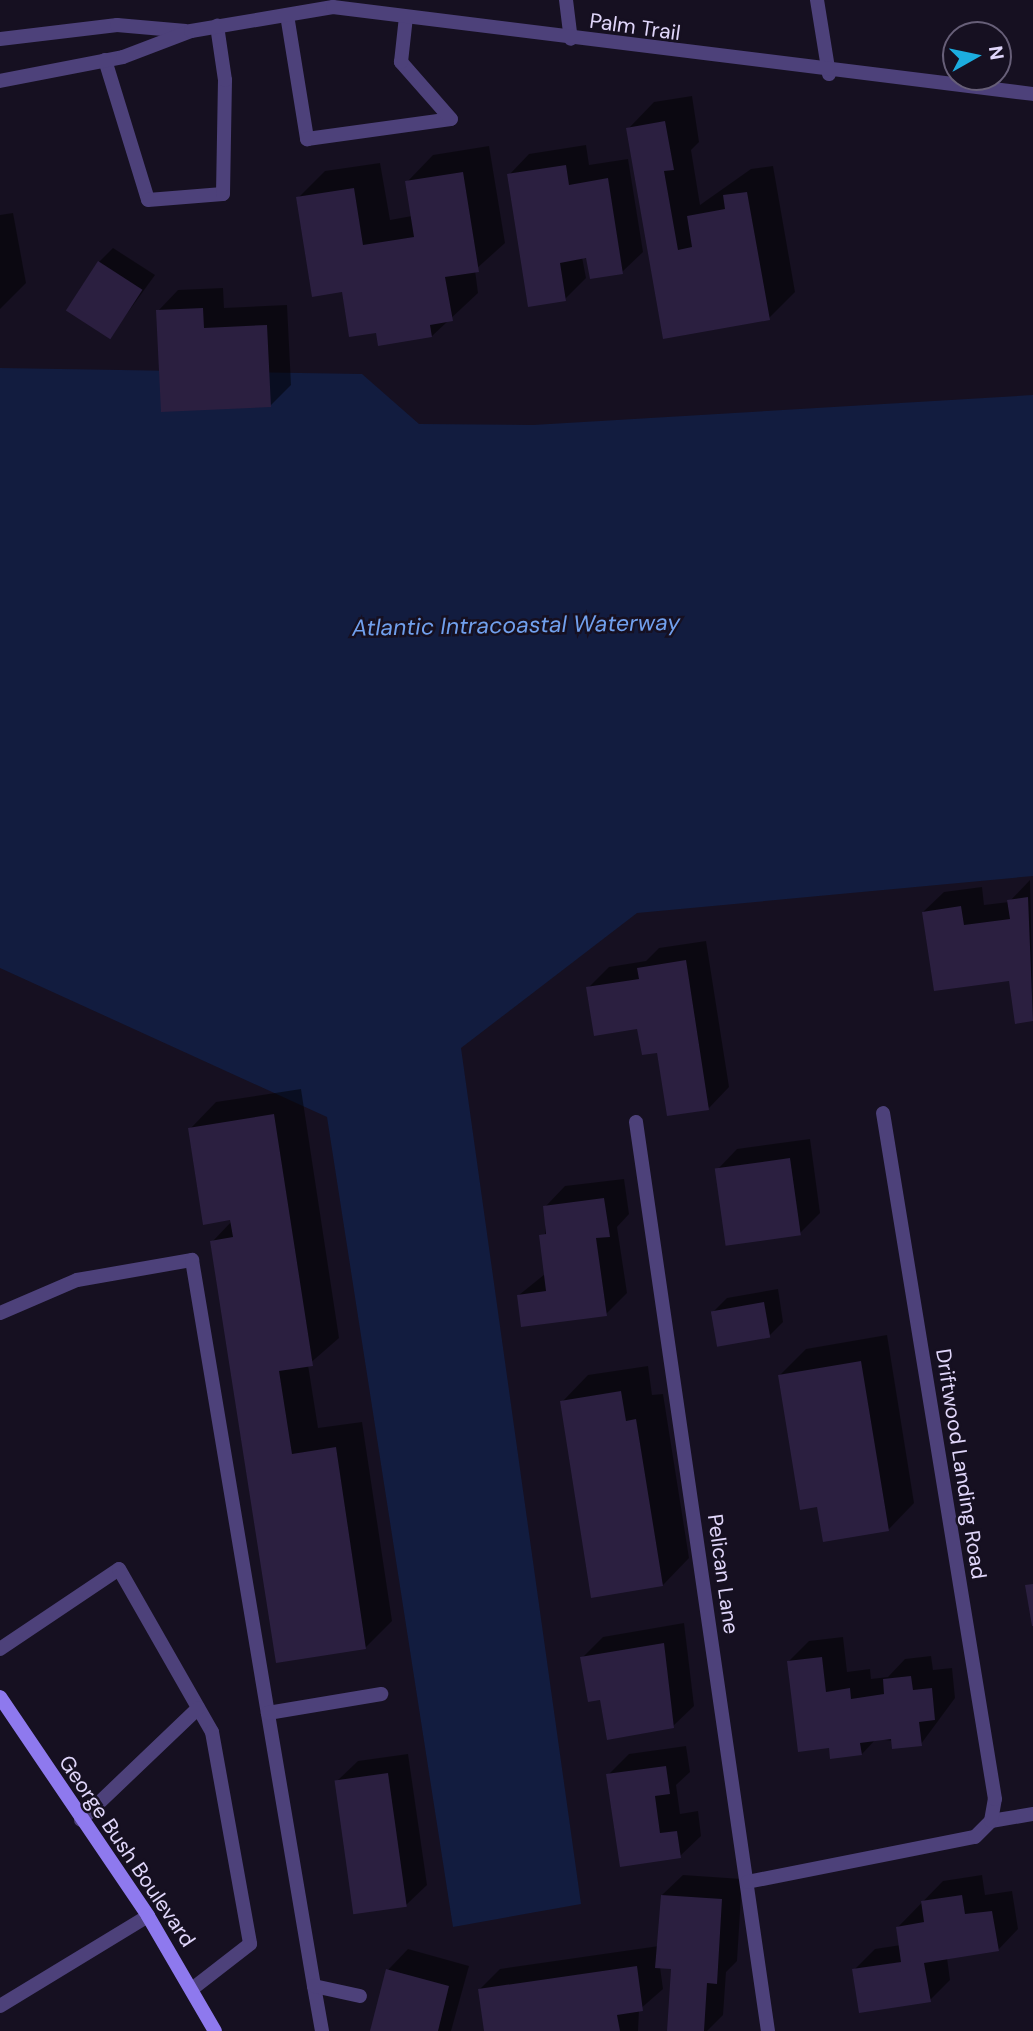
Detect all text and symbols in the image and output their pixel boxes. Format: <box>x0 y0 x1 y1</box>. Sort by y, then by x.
street label: Palm Trail <box>588 8 682 46</box>
north arrow <box>942 21 1012 91</box>
text: N <box>983 44 1010 62</box>
water label: Atlantic Intracoastal Waterway <box>352 608 680 642</box>
street label: Driftwood Landing Road <box>930 1347 992 1581</box>
street label: Pelican Lane <box>702 1512 744 1636</box>
street label: George Bush Boulevard <box>54 1751 200 1951</box>

